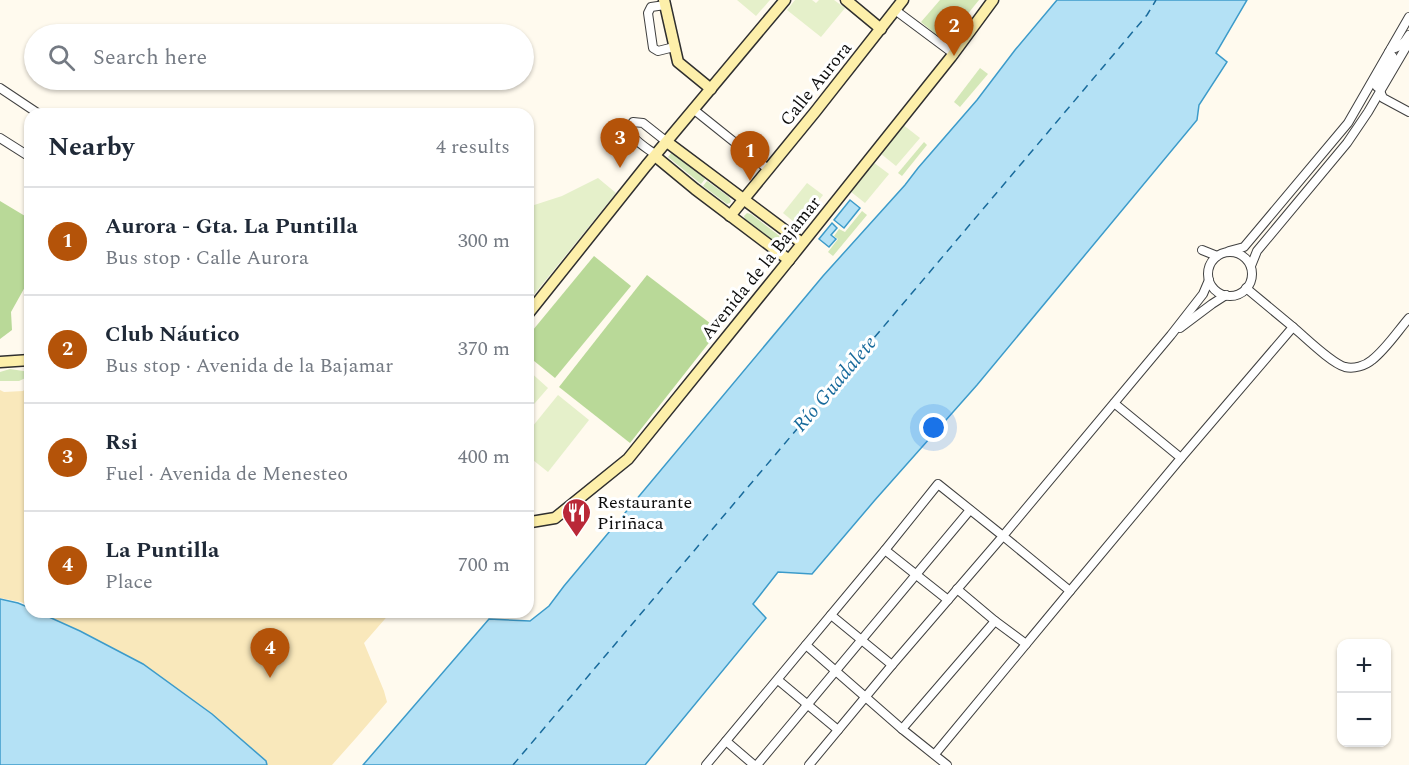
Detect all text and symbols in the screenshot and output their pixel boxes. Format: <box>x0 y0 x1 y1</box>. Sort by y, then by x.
pin: 2 <box>934 7 974 56</box>
search box <box>24 24 534 90</box>
street label: Calle Aurora <box>773 36 859 132</box>
icon: search <box>45 41 78 74</box>
text: Search here <box>93 41 207 74</box>
pin: 3 <box>600 118 640 168</box>
text: Nearby <box>48 127 134 167</box>
text: 4 results <box>436 132 510 162</box>
pin: 1 <box>730 132 770 181</box>
street label: Avenida de la Bajamar <box>695 190 827 346</box>
text: Aurora - Gta. La Puntilla <box>105 210 358 243</box>
text: 1 <box>62 226 73 256</box>
text: 300 m <box>458 226 510 256</box>
text: Bus stop · Calle Aurora <box>105 243 309 273</box>
text: Club Náutico <box>105 318 240 351</box>
water label: Río Guadalete <box>786 329 884 439</box>
text: 2 <box>62 334 73 364</box>
text: 370 m <box>458 334 510 364</box>
text: Bus stop · Avenida de la Bajamar <box>105 351 393 381</box>
your location <box>919 413 948 442</box>
text: Rsi <box>105 426 138 459</box>
text: 3 <box>62 442 73 472</box>
text: 400 m <box>458 442 510 472</box>
text: Fuel · Avenida de Menesteo <box>105 459 348 489</box>
place label: Restaurante Piriñaca <box>597 489 692 537</box>
restaurant icon: Restaurante Piriñaca <box>560 496 592 538</box>
text: La Puntilla <box>105 534 219 567</box>
text: 4 <box>62 550 73 580</box>
text: 700 m <box>458 550 510 580</box>
text: Place <box>105 567 153 597</box>
pin: 4 <box>250 628 290 678</box>
map controls <box>1337 639 1391 747</box>
button: + <box>1337 639 1391 693</box>
button: − <box>1337 693 1391 747</box>

